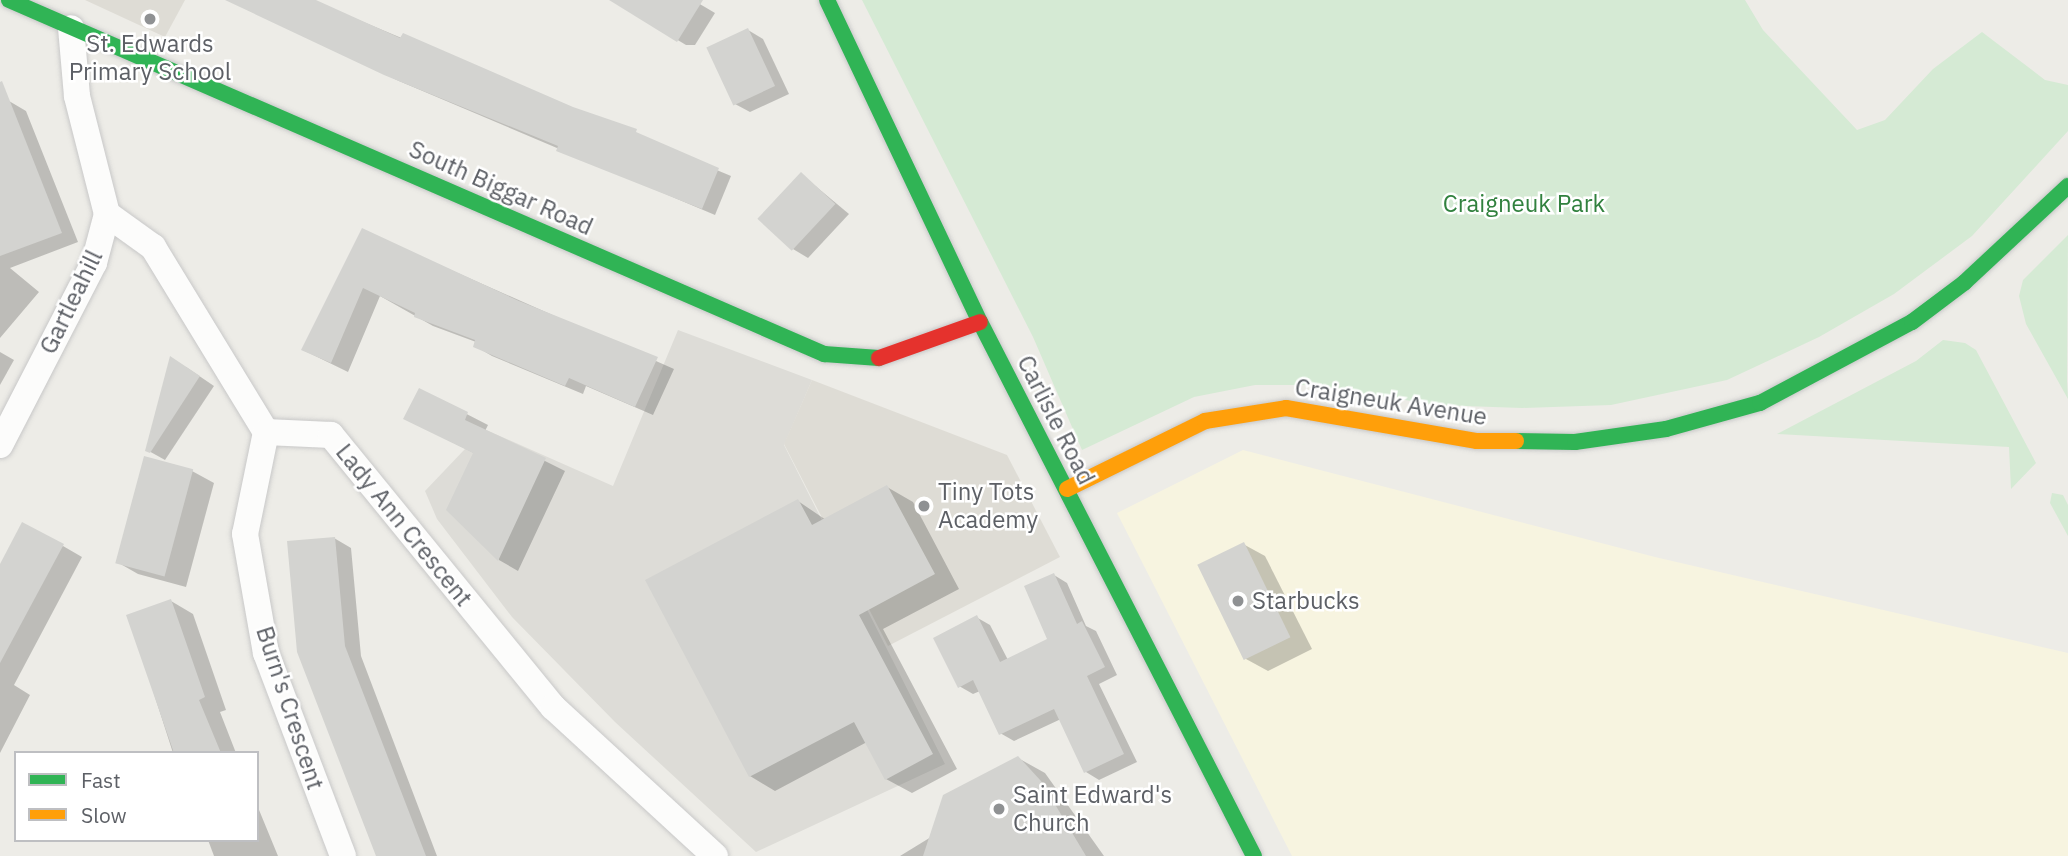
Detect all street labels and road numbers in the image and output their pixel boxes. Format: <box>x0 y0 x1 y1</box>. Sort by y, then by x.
street label: South Biggar Road <box>405 135 597 241</box>
street label: Gartleahill <box>34 245 108 359</box>
street label: Carlisle Road <box>1011 351 1101 489</box>
street label: Craigneuk Avenue <box>1293 373 1489 431</box>
street label: Lady Ann Crescent <box>330 438 478 612</box>
street label: Burn's Crescent <box>250 623 330 793</box>

